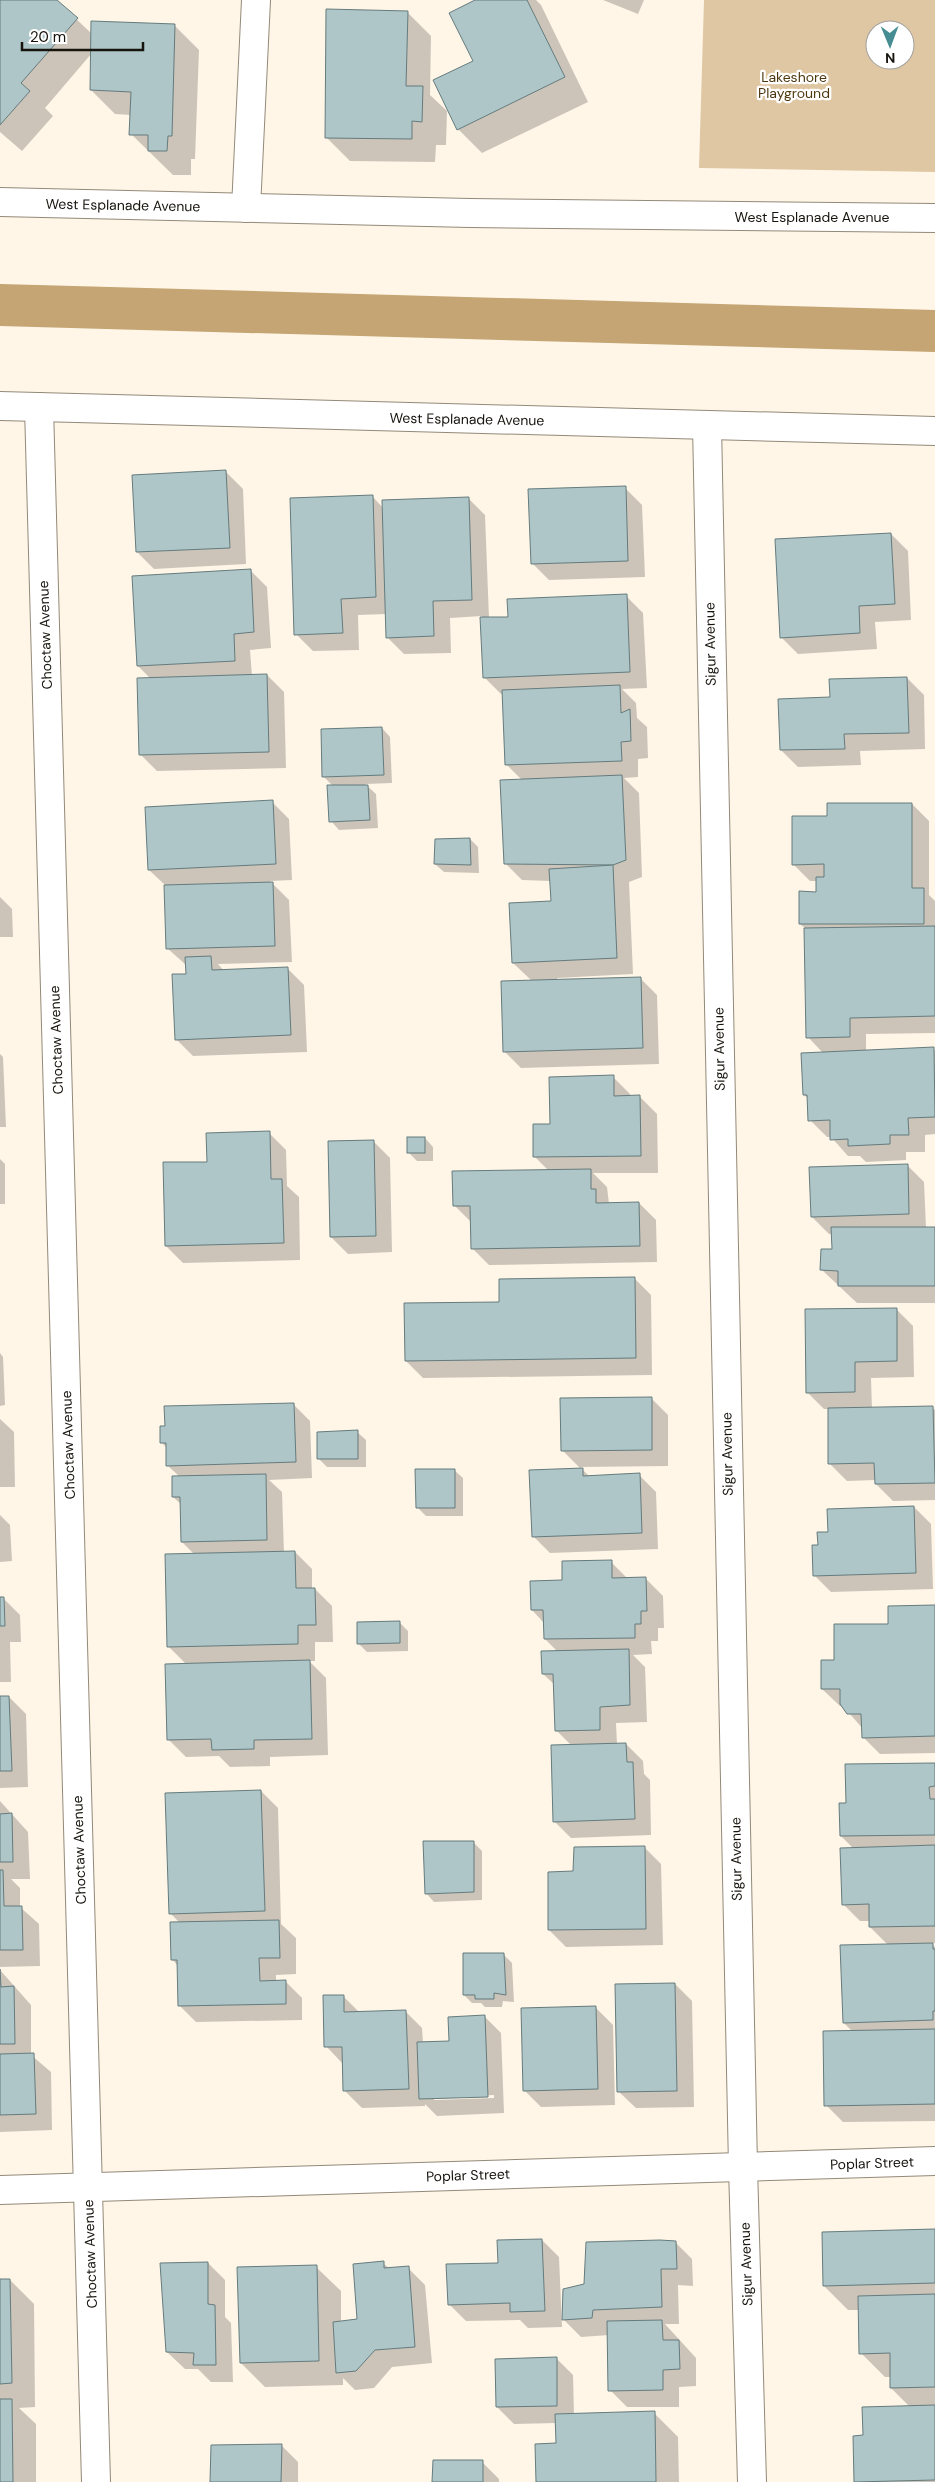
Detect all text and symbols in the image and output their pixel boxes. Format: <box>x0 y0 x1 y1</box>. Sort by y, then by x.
scale bar <box>22 20 144 52</box>
north arrow <box>865 20 915 70</box>
text: 20 m <box>30 27 66 47</box>
text: N <box>885 49 895 67</box>
park label: Lakeshore Playground <box>758 68 830 102</box>
street label: West Esplanade Avenue <box>45 195 201 215</box>
street label: West Esplanade Avenue <box>735 208 889 226</box>
street label: West Esplanade Avenue <box>389 409 545 429</box>
street label: Choctaw Avenue <box>34 580 56 690</box>
street label: Sigur Avenue <box>700 602 720 686</box>
street label: Choctaw Avenue <box>45 985 67 1095</box>
street label: Sigur Avenue <box>709 1007 729 1091</box>
street label: Choctaw Avenue <box>57 1390 79 1500</box>
street label: Sigur Avenue <box>717 1412 737 1496</box>
street label: Choctaw Avenue <box>68 1795 90 1905</box>
street label: Sigur Avenue <box>726 1817 746 1901</box>
street label: Poplar Street <box>830 2153 914 2173</box>
street label: Poplar Street <box>426 2165 510 2185</box>
street label: Choctaw Avenue <box>79 2199 101 2309</box>
street label: Sigur Avenue <box>736 2222 756 2306</box>

